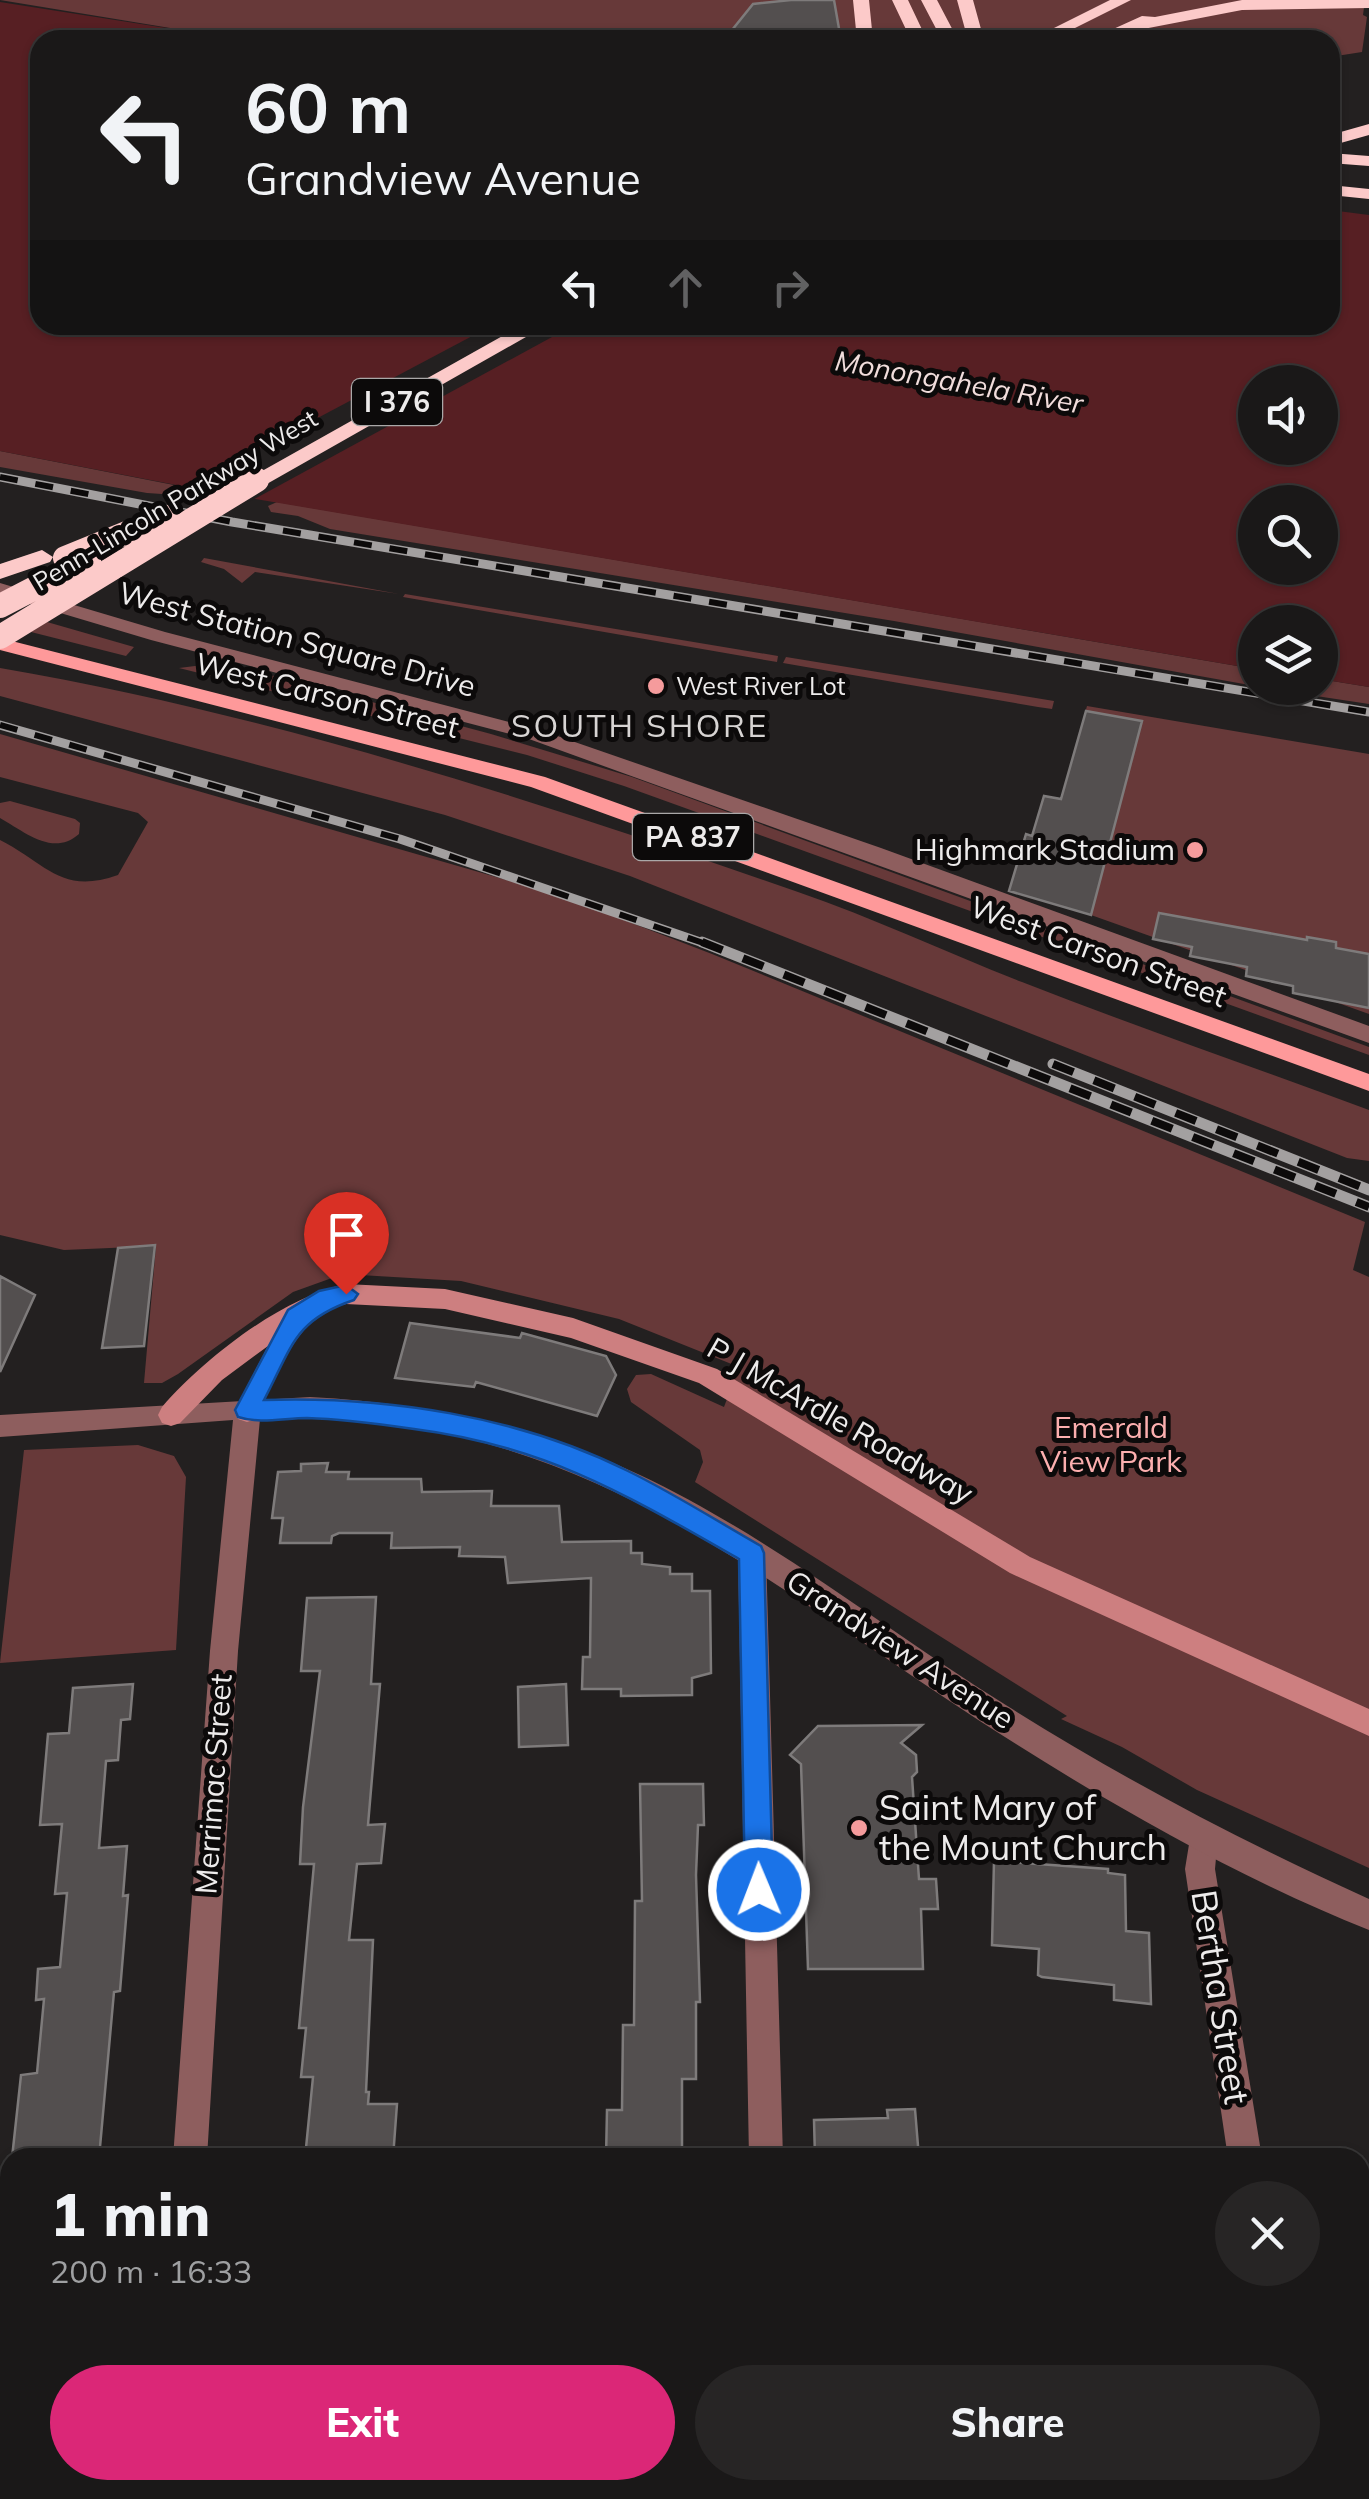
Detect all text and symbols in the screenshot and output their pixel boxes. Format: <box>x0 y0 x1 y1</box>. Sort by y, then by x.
text: 60 m <box>245 63 411 151</box>
icon: left <box>80 70 210 200</box>
text: Grandview Avenue <box>245 150 641 206</box>
icon: left <box>553 260 608 315</box>
icon: ahead <box>658 260 713 315</box>
icon: right <box>763 260 818 315</box>
water label: Monongahela River <box>832 342 1088 421</box>
map controls <box>1238 365 1338 705</box>
button: sound <box>1238 365 1338 465</box>
road number: I 376 <box>352 379 442 425</box>
street label: Penn-Lincoln Parkway West <box>27 402 323 597</box>
button: search <box>1238 485 1338 585</box>
street label: West Station Square Drive <box>115 573 480 705</box>
button: layers <box>1238 605 1338 705</box>
street label: West Carson Street <box>192 644 463 746</box>
place label: West River Lot <box>676 670 846 701</box>
marker: West River Lot <box>645 675 667 697</box>
district label: SOUTH SHORE <box>511 705 769 745</box>
road number: PA 837 <box>633 814 753 860</box>
place label: Highmark Stadium <box>915 830 1175 868</box>
marker: Highmark Stadium <box>1184 839 1206 861</box>
street label: West Carson Street <box>965 887 1232 1015</box>
pin <box>304 1192 389 1295</box>
icon: arrive <box>319 1207 374 1262</box>
street label: P J McArdle Roadway <box>701 1328 980 1512</box>
park label: Emerald View Park <box>1040 1408 1182 1480</box>
street label: Grandview Avenue <box>780 1561 1022 1737</box>
street label: Merrimac Street <box>186 1672 240 1895</box>
place label: Saint Mary of the Mount Church <box>879 1785 1167 1869</box>
marker: Saint Mary of the Mount Church <box>848 1817 870 1839</box>
position arrow <box>707 1838 811 1942</box>
street label: Bertha Street <box>1182 1887 1260 2107</box>
text: 1 min <box>50 2176 211 2251</box>
button: close <box>1215 2181 1320 2286</box>
text: 200 m · 16:33 <box>50 2251 252 2291</box>
button: Exit <box>50 2365 675 2480</box>
button: Share <box>695 2365 1320 2480</box>

